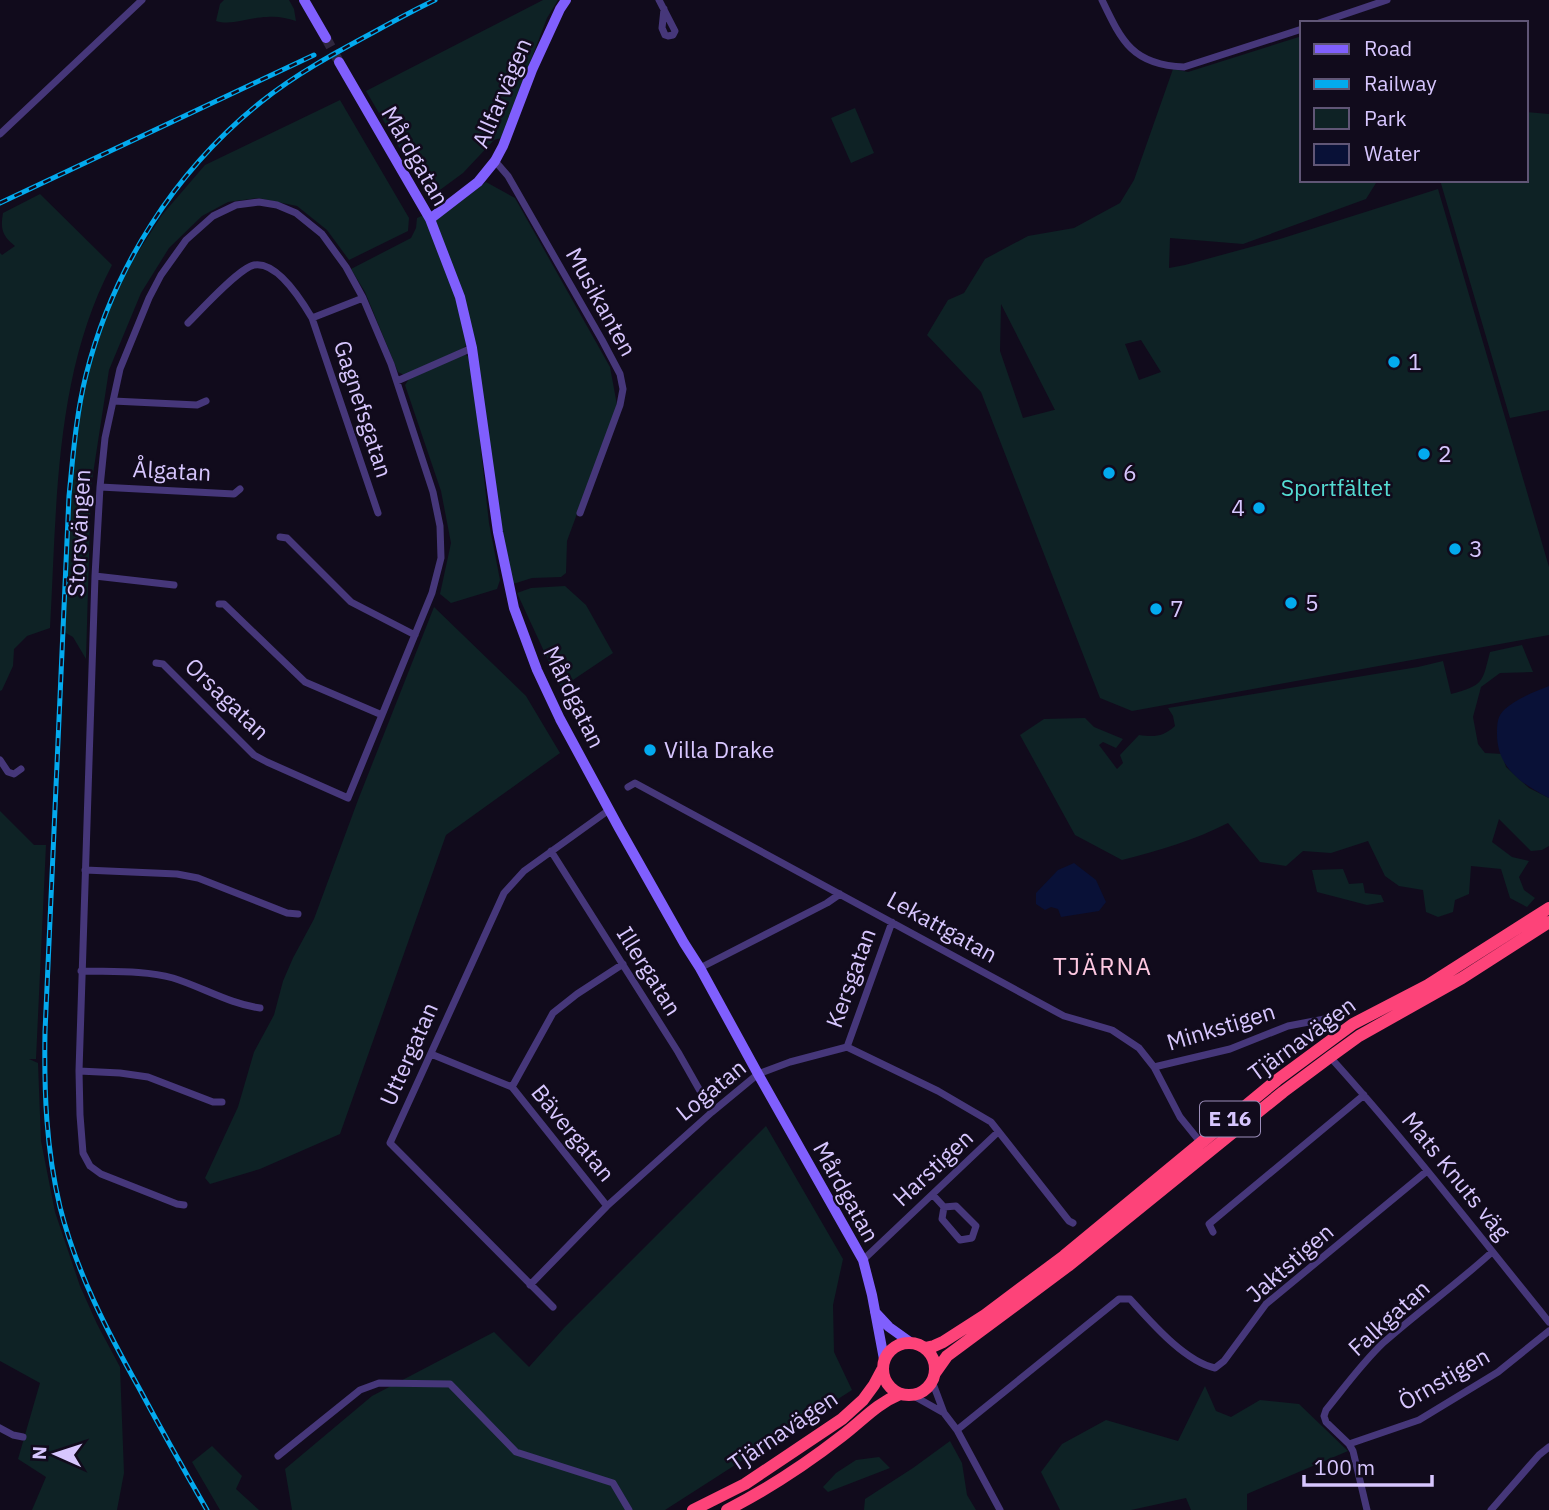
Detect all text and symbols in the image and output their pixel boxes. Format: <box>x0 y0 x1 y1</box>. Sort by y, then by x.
legend <box>1300 21 1528 182</box>
street label: Allfarvägen <box>464 33 538 152</box>
text: Road <box>1364 34 1412 62</box>
text: Railway <box>1364 69 1437 97</box>
street label: Mårdgatan <box>375 100 456 211</box>
text: Park <box>1364 104 1407 132</box>
text: Water <box>1364 139 1421 167</box>
street label: Musikanten <box>560 242 644 361</box>
street label: Gagnefsgatan <box>328 336 400 481</box>
place label: 1 <box>1408 346 1422 376</box>
marker: 1 <box>1386 354 1402 370</box>
place label: 2 <box>1438 438 1452 468</box>
marker: 2 <box>1416 446 1432 462</box>
street label: Ålgatan <box>132 453 212 487</box>
place label: 6 <box>1123 457 1137 487</box>
marker: 6 <box>1101 465 1117 481</box>
street label: Storsvängen <box>60 468 96 598</box>
park label: Sportfältet <box>1281 472 1391 502</box>
place label: 4 <box>1231 492 1245 522</box>
marker: 4 <box>1251 500 1267 516</box>
place label: 3 <box>1469 533 1483 563</box>
marker: 3 <box>1447 541 1463 557</box>
place label: 5 <box>1305 587 1319 617</box>
place label: 7 <box>1170 593 1184 623</box>
marker: 5 <box>1283 595 1299 611</box>
marker: 7 <box>1148 601 1164 617</box>
street label: Mårdgatan <box>537 640 613 753</box>
street label: Orsagatan <box>179 651 276 746</box>
place label: Villa Drake <box>664 734 774 764</box>
marker: Villa Drake <box>642 742 658 758</box>
street label: Lekattgatan <box>882 884 1003 969</box>
street label: Illergatan <box>611 920 689 1021</box>
street label: Kersgatan <box>818 924 882 1032</box>
district label: TJÄRNA <box>1053 950 1153 982</box>
street label: Tjärnavägen <box>1242 989 1361 1087</box>
street label: Minkstigen <box>1163 995 1279 1057</box>
street label: Uttergatan <box>372 997 444 1110</box>
street label: Logatan <box>669 1052 752 1127</box>
street label: Bävergatan <box>525 1078 622 1187</box>
road number: E 16 <box>1200 1102 1260 1136</box>
street label: Mats Knuts väg <box>1396 1105 1518 1246</box>
street label: Harstigen <box>886 1122 979 1212</box>
street label: Mårdgatan <box>807 1136 887 1247</box>
street label: Jaktstigen <box>1239 1216 1339 1309</box>
street label: Falkgatan <box>1341 1273 1436 1362</box>
street label: Örnstigen <box>1393 1340 1494 1416</box>
street label: Tjärnavägen <box>722 1383 843 1478</box>
north arrow <box>21 1419 91 1489</box>
scale bar <box>1304 1444 1432 1488</box>
text: N <box>27 1446 51 1461</box>
text: 100 m <box>1314 1453 1375 1481</box>

